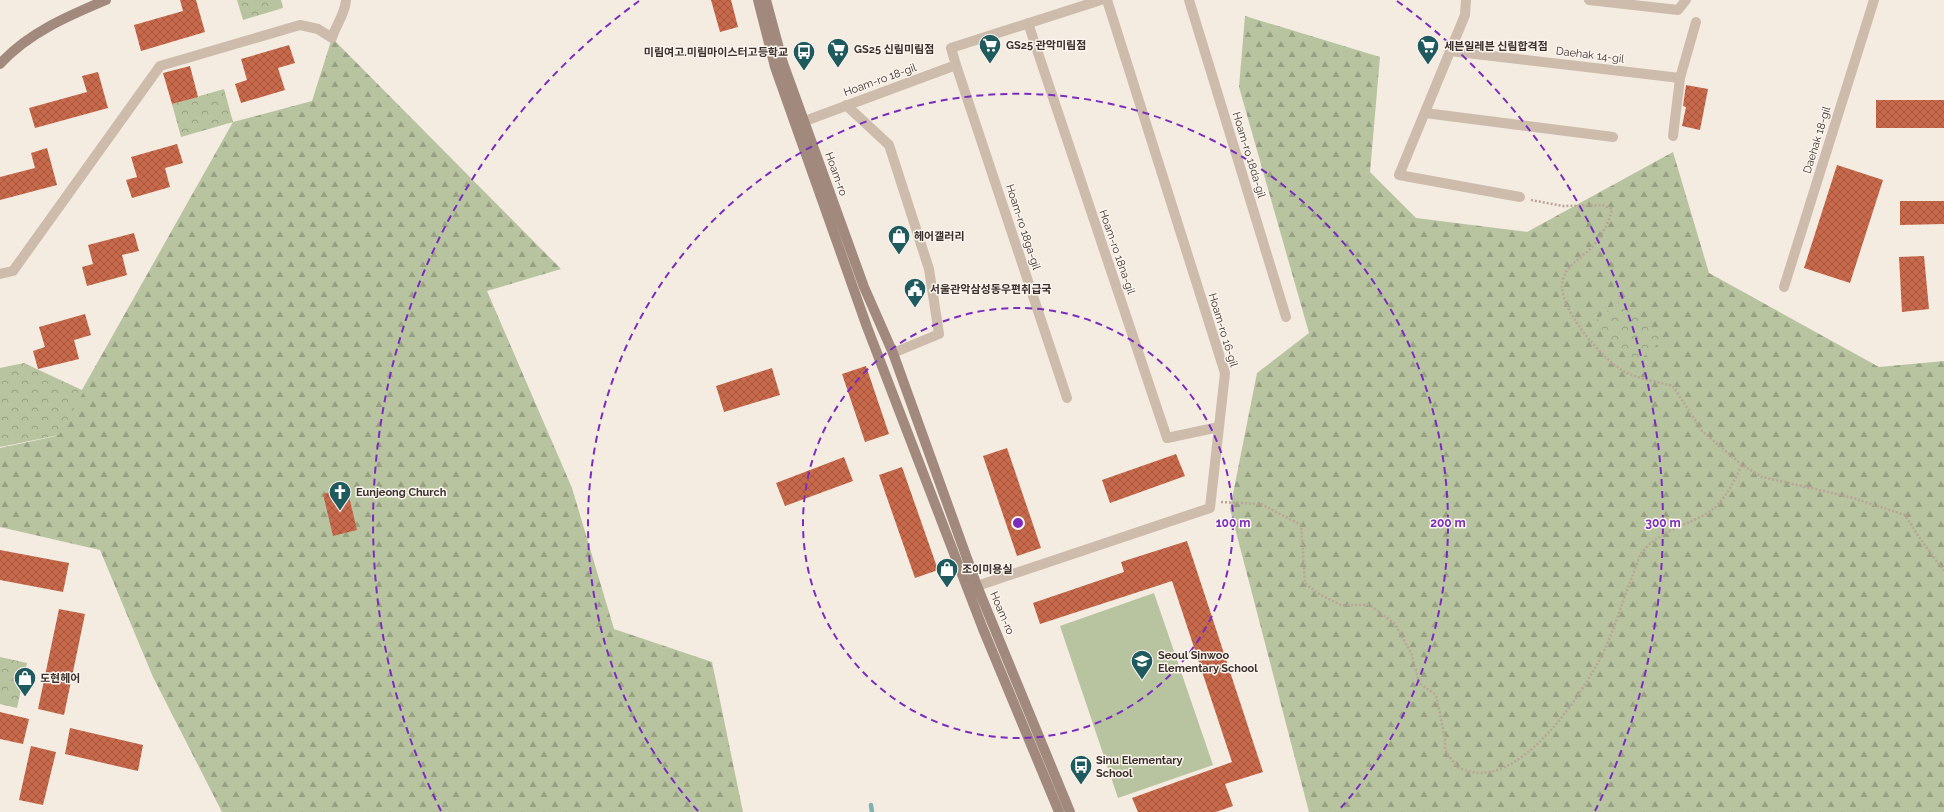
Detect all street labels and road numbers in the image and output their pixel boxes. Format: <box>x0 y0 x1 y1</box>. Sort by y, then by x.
street label: Daehak 14-gil <box>1555 44 1625 66</box>
street label: Hoam-ro 18-gil <box>842 61 918 99</box>
street label: Daehak 18-gil <box>1801 105 1833 175</box>
street label: Hoam-ro 18da-gil <box>1230 110 1268 200</box>
street label: Hoam-ro <box>822 150 850 198</box>
street label: Hoam-ro 18ga-gil <box>1003 183 1043 271</box>
street label: Hoam-ro 18na-gil <box>1096 208 1138 296</box>
street label: Hoam-ro 16-gil <box>1206 292 1240 368</box>
street label: Hoam-ro <box>987 589 1017 637</box>

